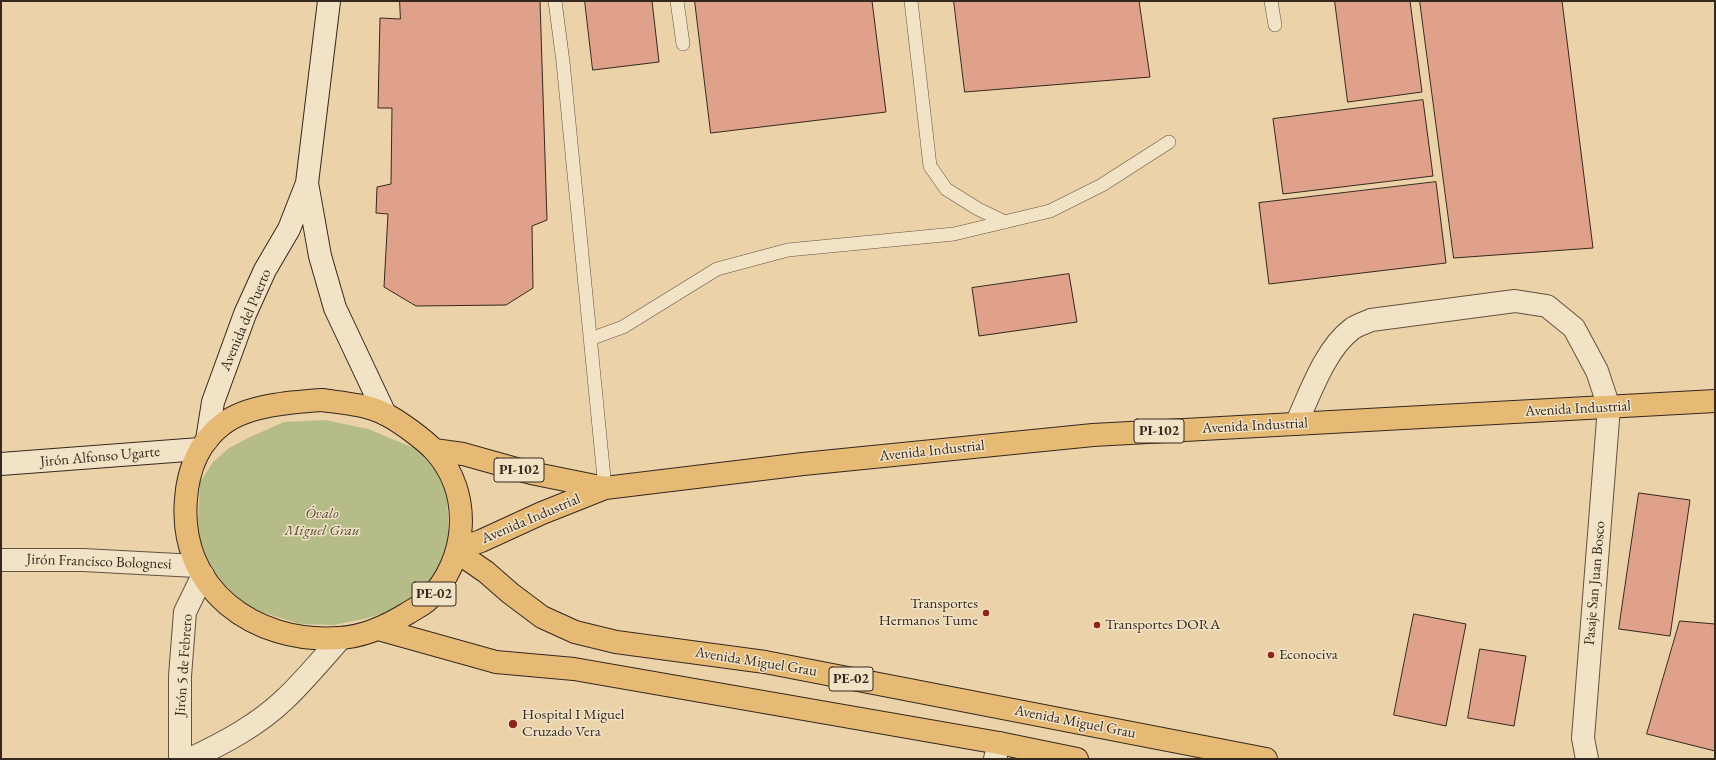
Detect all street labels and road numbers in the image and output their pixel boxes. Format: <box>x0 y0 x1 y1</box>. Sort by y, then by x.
street label: Avenida del Puerto <box>216 266 276 374</box>
street label: Avenida Industrial <box>1525 397 1631 421</box>
street label: Avenida Industrial <box>1202 414 1308 438</box>
road number: PI-102 <box>1134 419 1184 443</box>
street label: Avenida Industrial <box>878 437 986 465</box>
street label: Jirón Alfonso Ugarte <box>39 443 161 471</box>
road number: PI-102 <box>494 458 544 482</box>
street label: Avenida Industrial <box>479 490 583 548</box>
street label: Pasaje San Juan Bosco <box>1581 520 1609 646</box>
street label: Jirón Francisco Bolognesi <box>26 550 172 574</box>
road number: PE-02 <box>412 582 456 606</box>
street label: Jirón 5 de Febrero <box>171 613 197 717</box>
street label: Avenida Miguel Grau <box>694 643 818 681</box>
road number: PE-02 <box>829 667 873 691</box>
street label: Avenida Miguel Grau <box>1013 701 1137 743</box>

